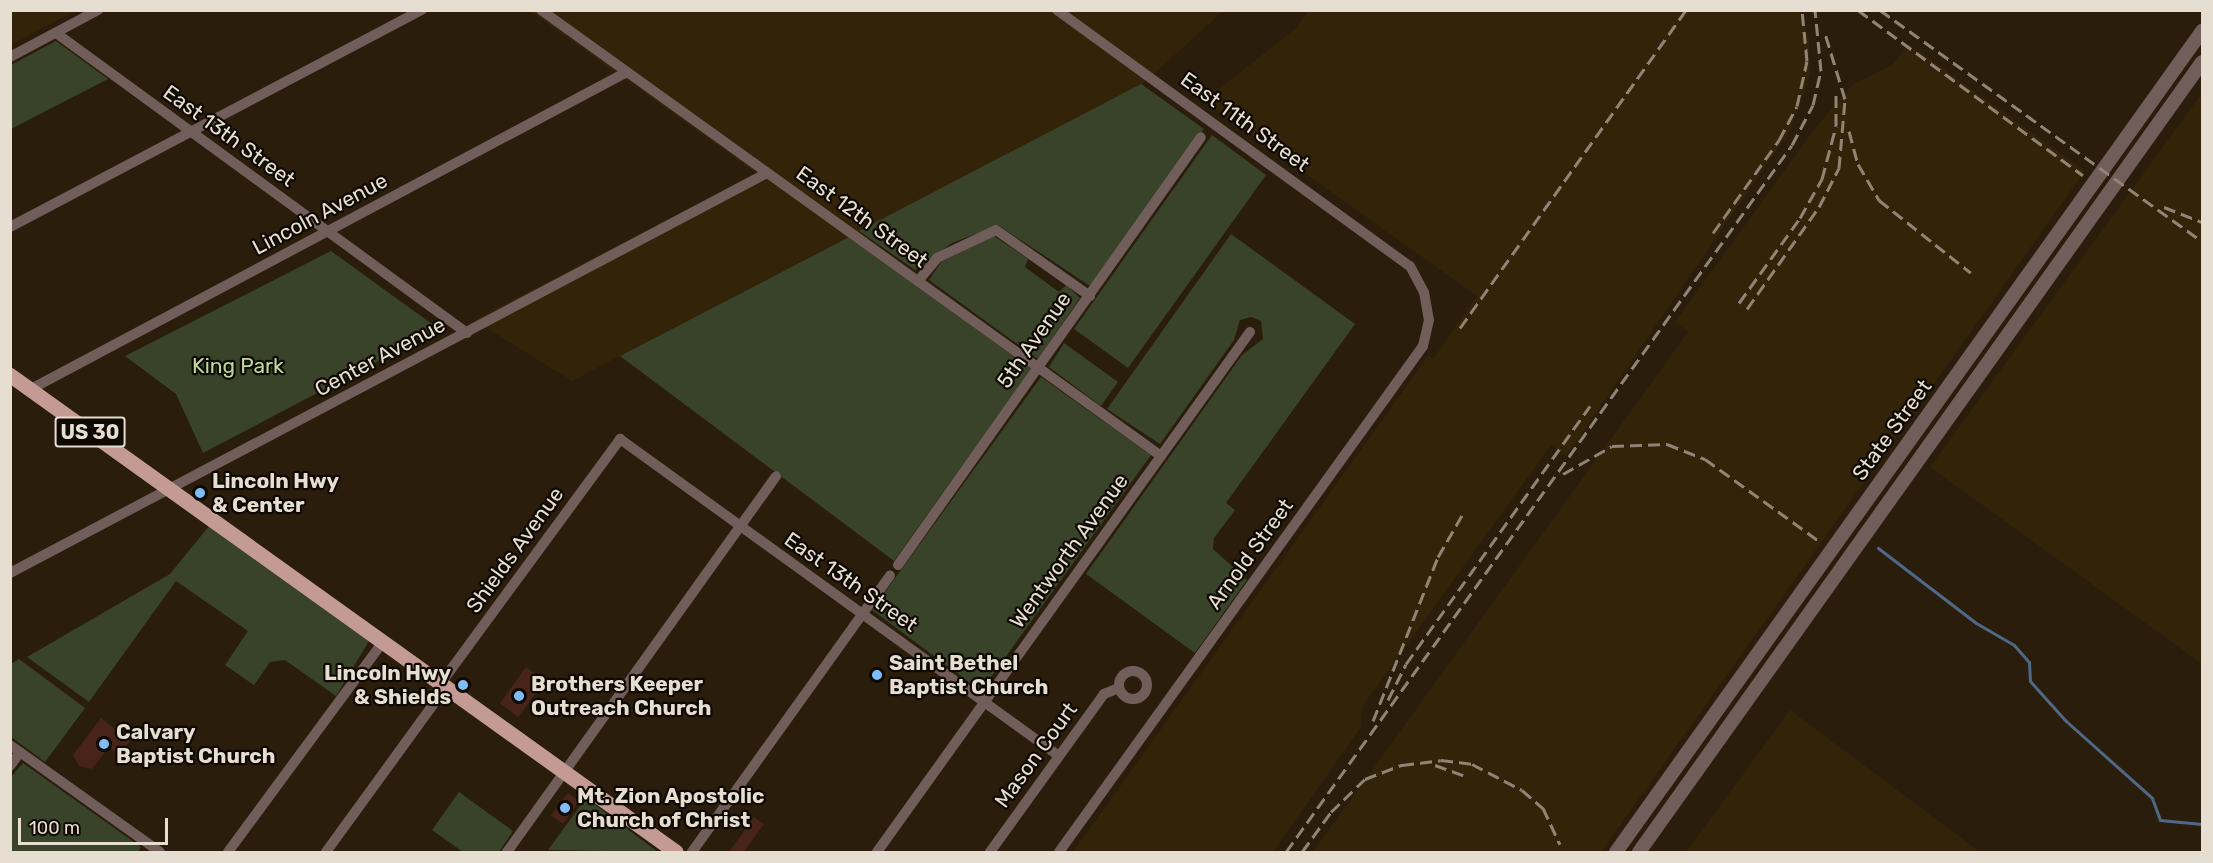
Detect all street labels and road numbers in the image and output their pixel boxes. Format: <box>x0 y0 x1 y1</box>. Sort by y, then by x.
street label: East 11th Street <box>1176 67 1314 177</box>
street label: East 13th Street <box>158 80 300 192</box>
street label: East 12th Street <box>791 161 933 273</box>
street label: Lincoln Avenue <box>248 168 392 260</box>
street label: 5th Avenue <box>992 287 1076 393</box>
street label: Center Avenue <box>310 312 450 402</box>
street label: State Street <box>1847 375 1937 485</box>
road number: US 30 <box>54 415 126 449</box>
street label: Wentworth Avenue <box>1004 469 1134 633</box>
street label: Shields Avenue <box>461 482 569 618</box>
street label: Arnold Street <box>1202 494 1298 614</box>
street label: East 13th Street <box>780 527 922 637</box>
street label: Mason Court <box>989 698 1083 812</box>

